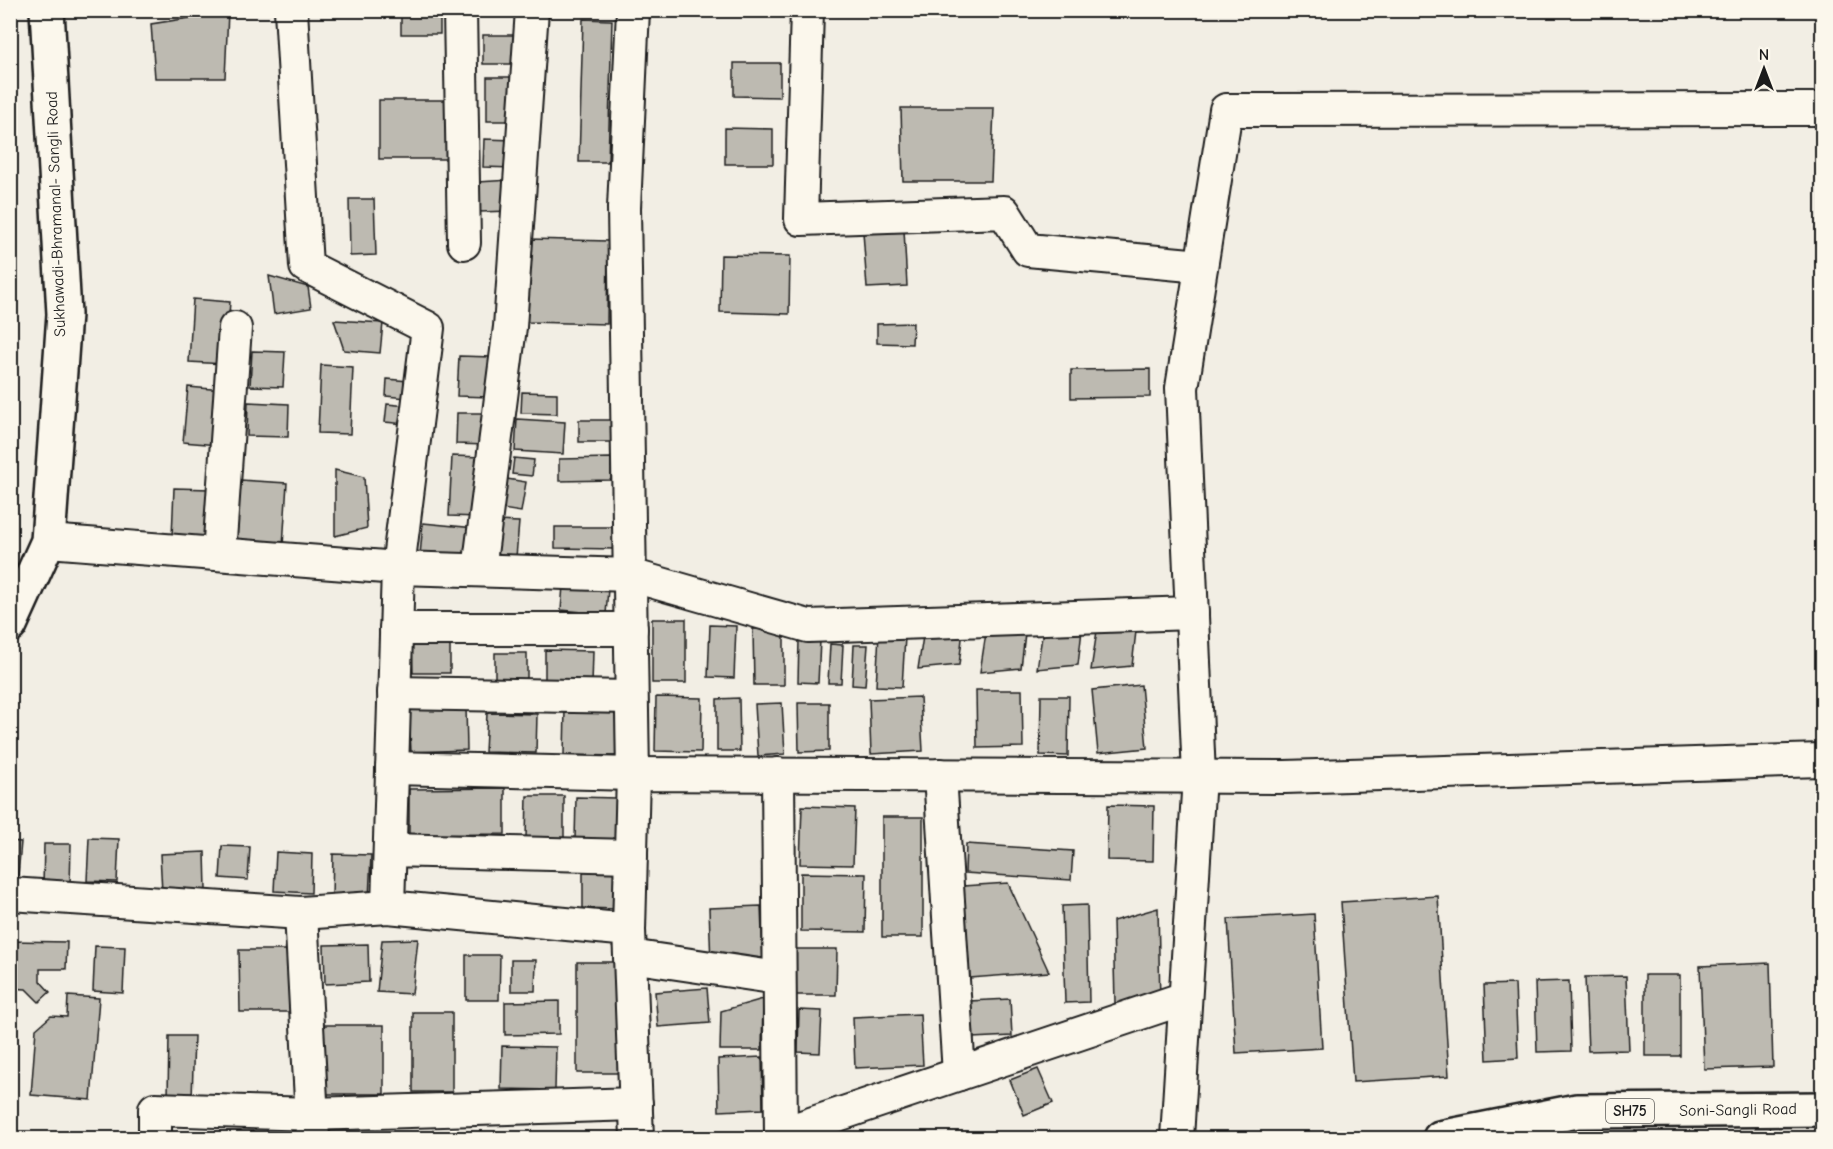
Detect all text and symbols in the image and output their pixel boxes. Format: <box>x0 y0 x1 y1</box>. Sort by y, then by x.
north arrow <box>1734 39 1794 99</box>
text: N <box>1759 46 1769 64</box>
street label: Sukhawadi-Bhramanal- Sangli Road <box>43 91 69 337</box>
road number: SH75 <box>1606 1099 1654 1123</box>
street label: Soni-Sangli Road <box>1679 1100 1797 1120</box>

